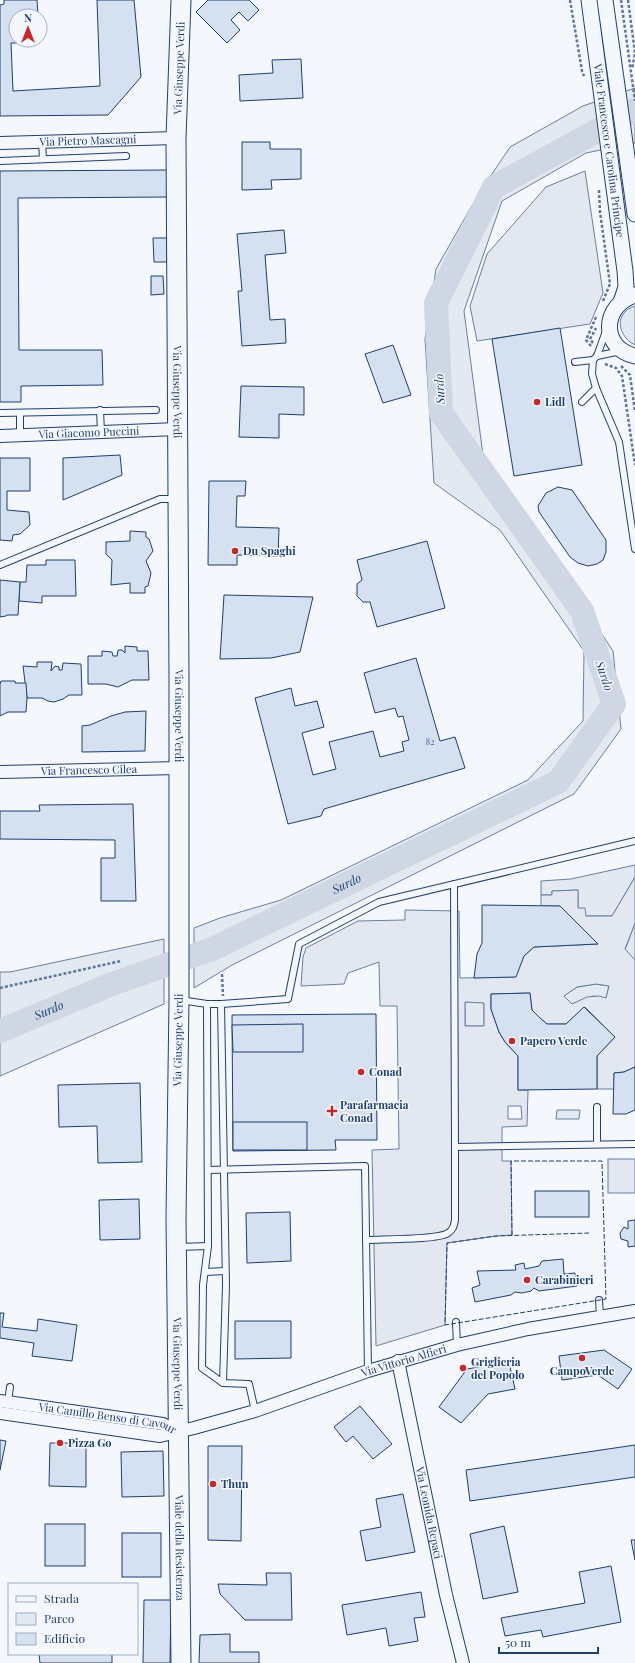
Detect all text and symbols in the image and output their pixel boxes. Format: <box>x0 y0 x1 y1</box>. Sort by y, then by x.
north arrow <box>8 8 48 48</box>
text: N <box>24 10 32 25</box>
street label: Via Giuseppe Verdi <box>169 21 188 116</box>
street label: Viale Francesco e Carolina Principe <box>590 62 629 239</box>
street label: Via Pietro Mascagni <box>38 131 137 149</box>
street label: Via Giuseppe Verdi <box>170 344 186 438</box>
water label: Surdo <box>430 373 448 406</box>
place label: Lidl <box>545 394 566 409</box>
marker: Lidl <box>532 397 542 407</box>
street label: Via Giacomo Puccini <box>37 423 140 442</box>
place label: Du Spaghi <box>243 543 296 558</box>
marker: Du Spaghi <box>230 546 240 556</box>
water label: Surdo <box>592 658 618 693</box>
street label: Via Giuseppe Verdi <box>172 668 187 762</box>
house number: 82 <box>426 735 435 747</box>
street label: Via Francesco Cilea <box>40 761 138 778</box>
water label: Surdo <box>328 869 364 897</box>
street label: Via Giuseppe Verdi <box>169 994 186 1087</box>
water label: Surdo <box>30 996 66 1023</box>
place label: Papero Verde <box>520 1033 588 1048</box>
marker: Papero Verde <box>507 1036 517 1046</box>
place label: Conad <box>369 1064 402 1079</box>
marker: Conad <box>356 1067 366 1077</box>
place label: Parafarmacia Conad <box>340 1097 409 1125</box>
marker: Parafarmacia Conad <box>327 1106 337 1116</box>
place label: Carabinieri <box>535 1272 594 1287</box>
marker: Carabinieri <box>522 1275 532 1285</box>
street label: Via Giuseppe Verdi <box>170 1316 186 1410</box>
street label: Via Vittorio Alfieri <box>358 1341 448 1380</box>
marker: CampoVerde <box>577 1353 587 1363</box>
place label: Griglieria del Popolo <box>471 1354 524 1382</box>
marker: Griglieria del Popolo <box>458 1363 468 1373</box>
place label: CampoVerde <box>550 1363 615 1378</box>
street label: Via Camillo Benso di Cavour <box>37 1398 179 1437</box>
place label: Pizza Go <box>68 1435 111 1450</box>
marker: Pizza Go <box>55 1438 65 1448</box>
street label: Via Leonida Repaci <box>413 1464 446 1560</box>
place label: Thun <box>221 1476 249 1491</box>
marker: Thun <box>208 1479 218 1489</box>
street label: Viale della Resistenza <box>172 1494 188 1601</box>
legend <box>8 1583 138 1655</box>
text: Strada <box>44 1590 79 1606</box>
text: Parco <box>44 1610 75 1626</box>
scale bar <box>499 1629 598 1655</box>
text: Edificio <box>44 1630 86 1646</box>
text: 50 m <box>505 1634 531 1650</box>

